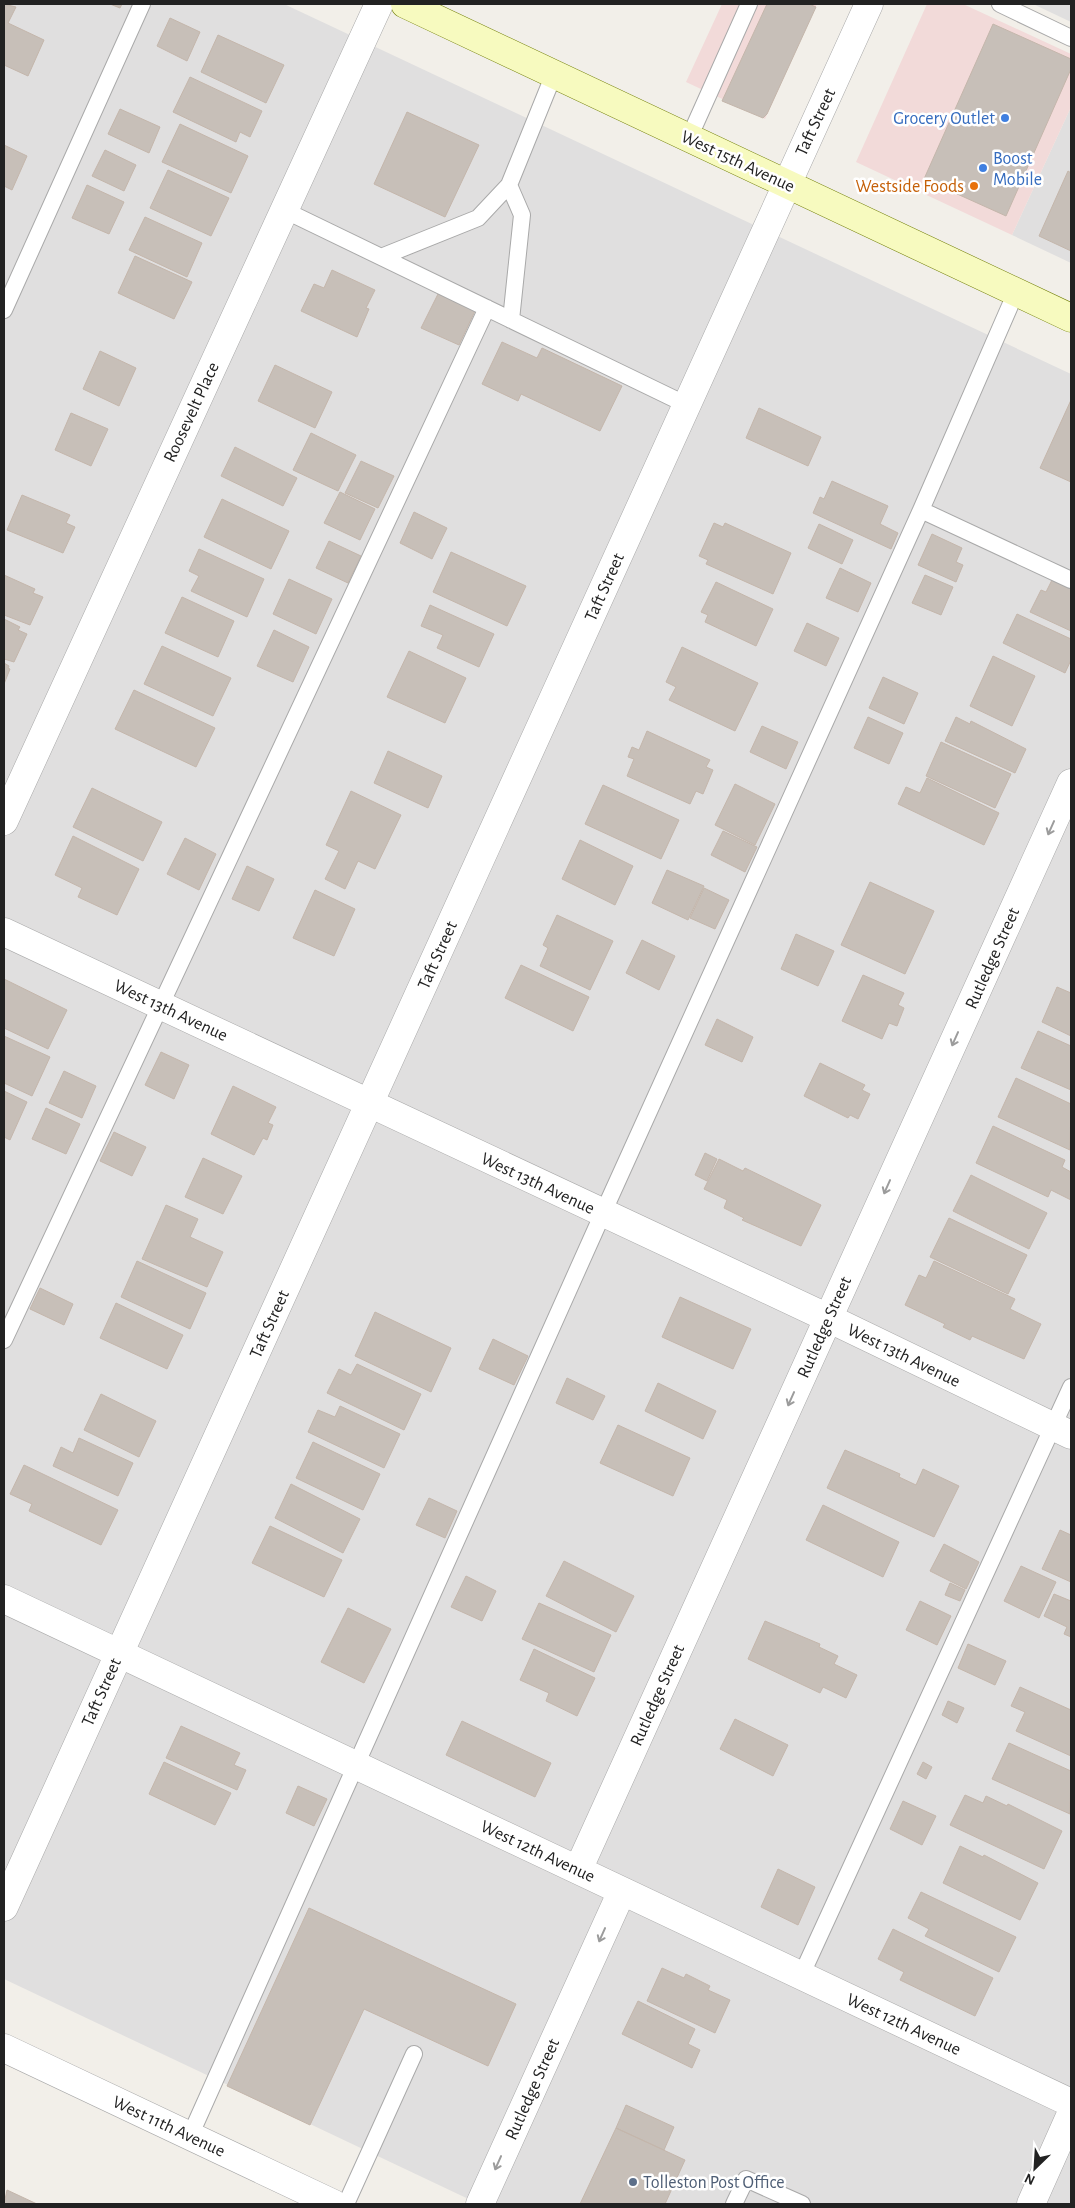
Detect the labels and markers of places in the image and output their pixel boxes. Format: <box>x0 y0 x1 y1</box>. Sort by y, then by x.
place label: Grocery Outlet <box>893 110 995 128</box>
marker: Grocery Outlet <box>999 112 1011 124</box>
place label: Boost Mobile <box>993 150 1042 189</box>
marker: Boost Mobile <box>977 162 989 174</box>
place label: Westside Foods <box>856 178 964 196</box>
marker: Westside Foods <box>968 180 980 192</box>
place label: Tolleston Post Office <box>643 2174 785 2192</box>
marker: Tolleston Post Office <box>627 2176 639 2188</box>

